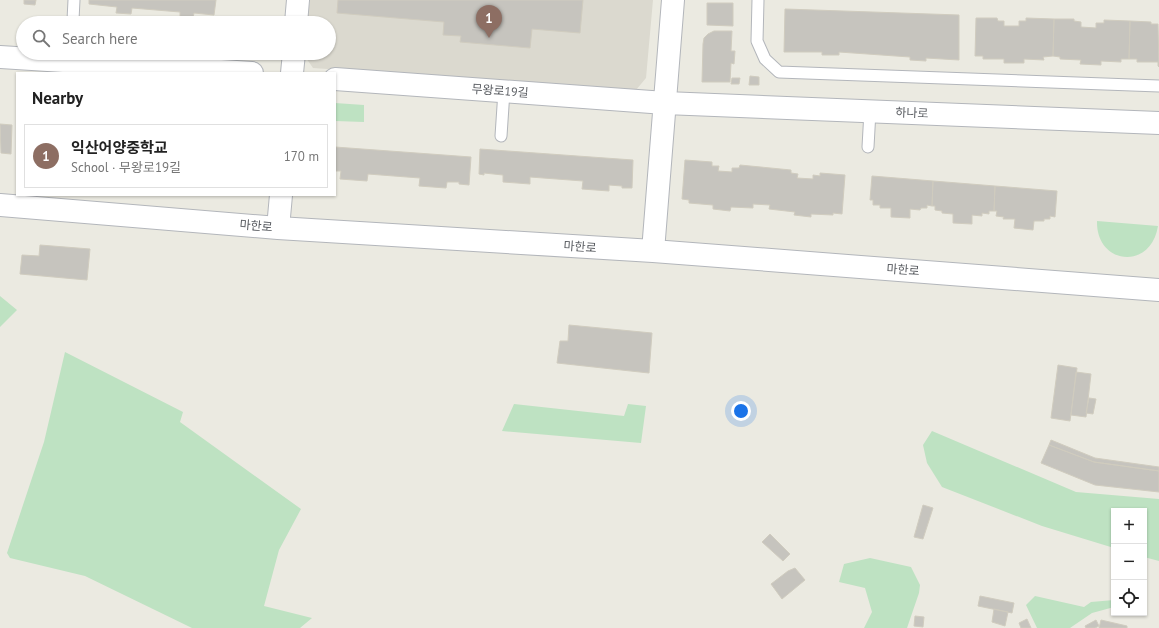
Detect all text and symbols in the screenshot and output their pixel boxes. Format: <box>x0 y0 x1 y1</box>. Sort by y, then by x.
pin: 1 <box>476 5 502 38</box>
search box <box>16 16 336 60</box>
icon: search <box>30 27 52 49</box>
text: Search here <box>62 29 138 48</box>
street label: 무왕로19길 <box>471 81 529 100</box>
text: Nearby <box>32 87 83 109</box>
street label: 하나로 <box>895 104 929 121</box>
text: 익산어양중학교 <box>71 138 168 157</box>
text: 1 <box>42 148 50 165</box>
text: 170 m <box>284 148 319 165</box>
text: School · 무왕로19길 <box>71 159 181 176</box>
street label: 마한로 <box>239 217 273 234</box>
street label: 마한로 <box>563 238 597 255</box>
street label: 마한로 <box>886 261 920 278</box>
your location <box>731 401 751 421</box>
map controls <box>1111 508 1147 616</box>
button: + <box>1111 508 1147 544</box>
button: − <box>1111 544 1147 580</box>
button: locate <box>1111 580 1147 616</box>

